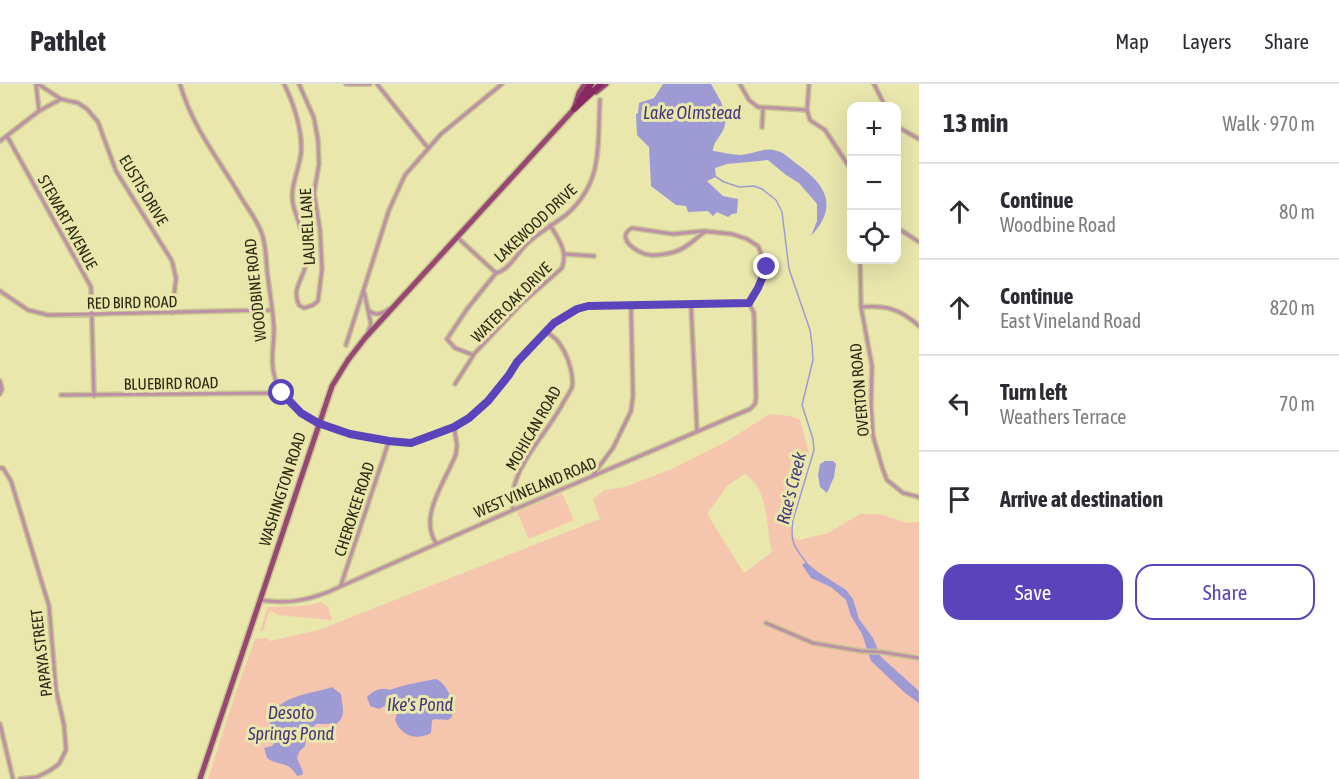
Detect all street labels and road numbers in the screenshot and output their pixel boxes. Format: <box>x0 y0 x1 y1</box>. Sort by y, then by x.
street label: EUSTIS DRIVE <box>116 152 172 229</box>
street label: STEWART AVENUE <box>35 172 101 272</box>
street label: LAKEWOOD DRIVE <box>490 180 580 266</box>
street label: LAUREL LANE <box>296 188 318 266</box>
street label: WOODBINE ROAD <box>241 238 269 342</box>
street label: WATER OAK DRIVE <box>467 258 555 346</box>
street label: RED BIRD ROAD <box>86 292 178 312</box>
street label: OVERTON ROAD <box>846 343 872 437</box>
street label: BLUEBIRD ROAD <box>123 373 219 393</box>
street label: MOHICAN ROAD <box>502 383 564 473</box>
street label: WASHINGTON ROAD <box>255 430 309 548</box>
street label: WEST VINELAND ROAD <box>471 453 599 521</box>
street label: CHEROKEE ROAD <box>330 460 378 558</box>
street label: PAPAYA STREET <box>27 608 55 698</box>

